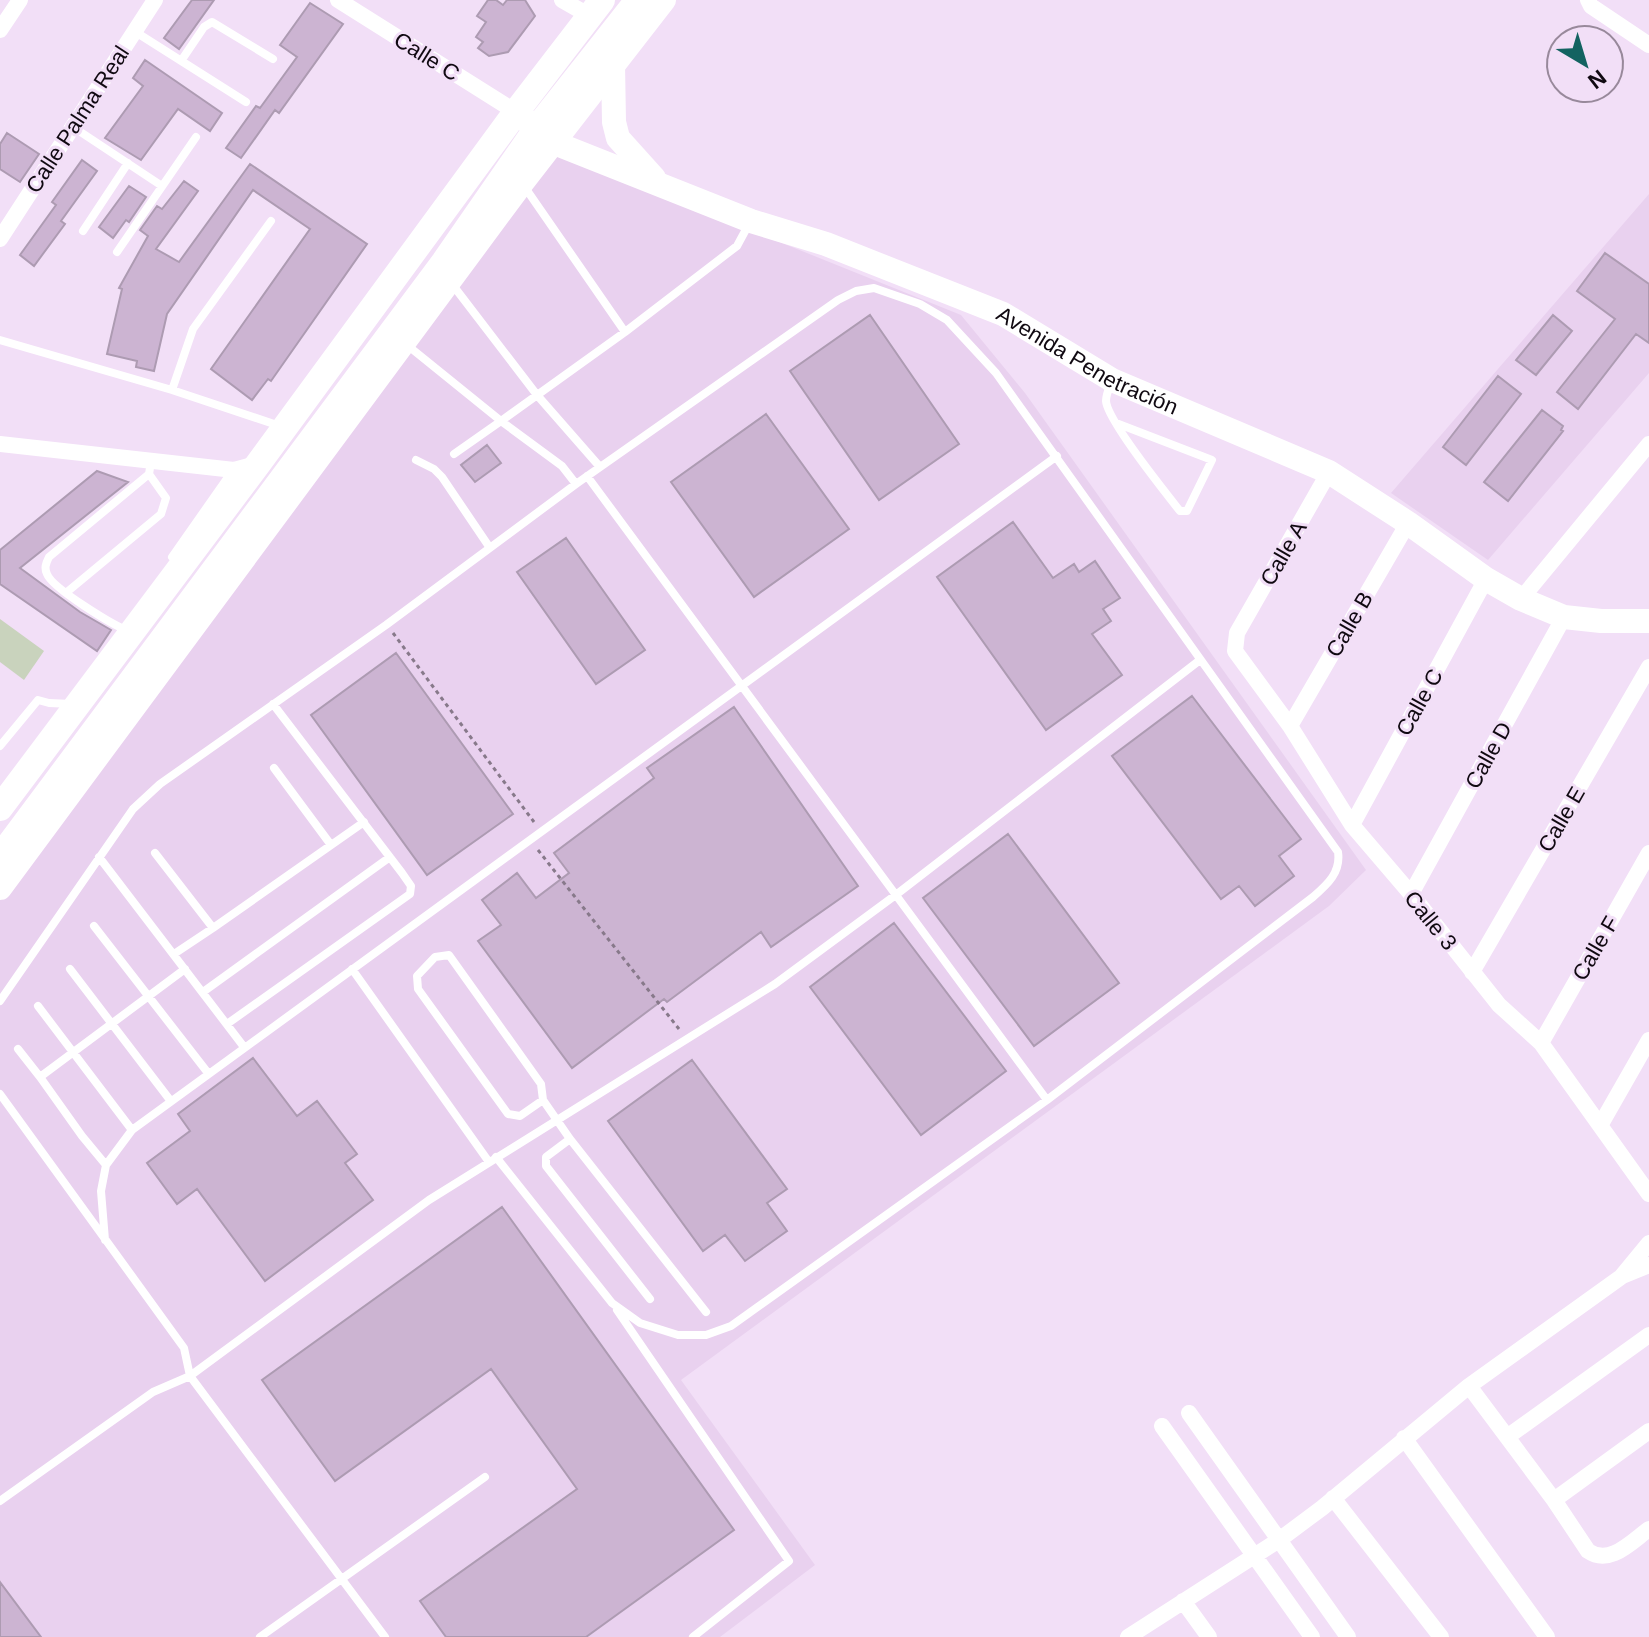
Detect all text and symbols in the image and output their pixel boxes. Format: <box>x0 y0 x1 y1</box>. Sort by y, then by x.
north arrow <box>1545 24 1625 104</box>
street label: Calle C <box>390 27 464 86</box>
street label: Calle Palma Real <box>21 41 134 197</box>
text: N <box>1583 65 1611 94</box>
street label: Avenida Penetración <box>992 301 1182 420</box>
street label: Calle A <box>1255 517 1312 590</box>
street label: Calle B <box>1321 587 1378 661</box>
street label: Calle C <box>1391 665 1448 740</box>
street label: Calle D <box>1460 718 1517 793</box>
street label: Calle E <box>1533 782 1590 856</box>
street label: Calle 3 <box>1399 886 1462 955</box>
street label: Calle F <box>1567 912 1624 985</box>

